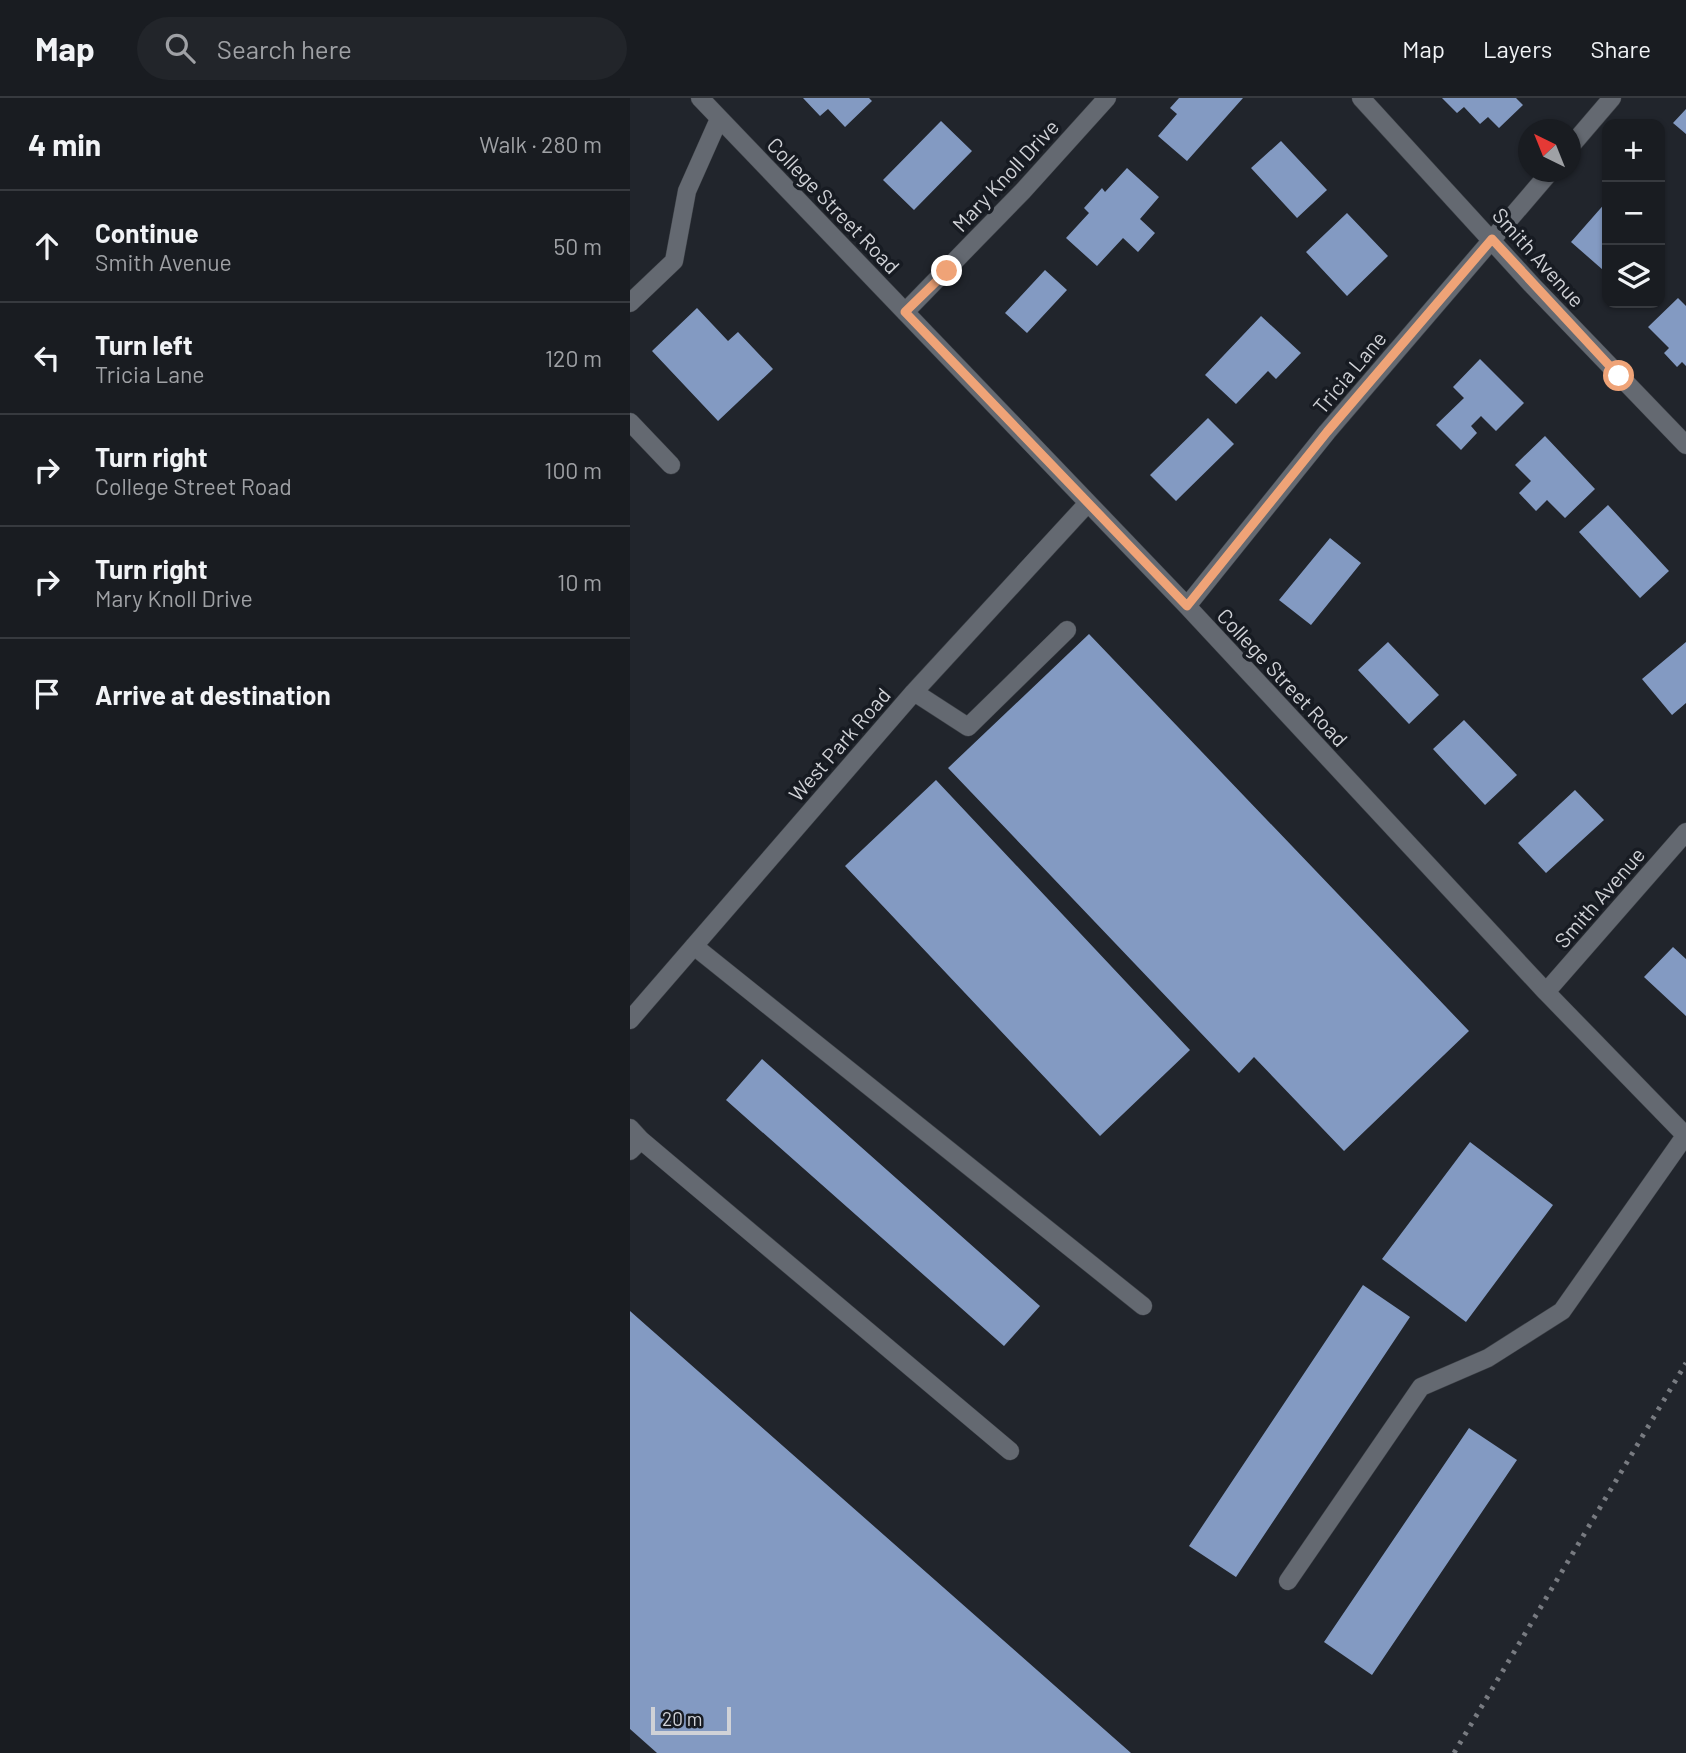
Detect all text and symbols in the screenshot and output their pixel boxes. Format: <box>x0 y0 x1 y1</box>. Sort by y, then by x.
search box <box>137 17 627 80</box>
text: Map <box>35 28 95 68</box>
icon: search <box>161 29 199 67</box>
text: Search here <box>217 33 352 64</box>
text: Map <box>1402 34 1445 63</box>
text: Layers <box>1483 34 1552 63</box>
text: Share <box>1590 34 1651 63</box>
street label: Mary Knoll Drive <box>947 114 1063 236</box>
north arrow <box>1518 119 1581 182</box>
map controls <box>1602 119 1665 308</box>
button: + <box>1602 119 1665 182</box>
text: 4 min <box>28 126 101 162</box>
text: Walk · 280 m <box>479 130 602 158</box>
street label: College Street Road <box>763 132 905 278</box>
button: − <box>1602 182 1665 245</box>
street label: Smith Avenue <box>1488 202 1590 312</box>
text: Continue <box>95 217 199 248</box>
icon: ahead <box>28 227 66 265</box>
text: 50 m <box>554 232 602 260</box>
button: layers <box>1602 245 1665 308</box>
text: Smith Avenue <box>95 248 232 276</box>
route end <box>931 255 962 286</box>
street label: Tricia Lane <box>1307 326 1391 418</box>
text: Turn left <box>95 329 193 360</box>
icon: left <box>28 339 66 377</box>
text: 120 m <box>545 344 602 372</box>
text: Tricia Lane <box>95 360 205 388</box>
route start <box>1603 360 1634 391</box>
text: Turn right <box>95 441 208 472</box>
icon: right <box>28 451 66 489</box>
text: 100 m <box>544 456 602 484</box>
text: College Street Road <box>95 472 292 500</box>
text: Turn right <box>95 553 208 584</box>
icon: right <box>28 563 66 601</box>
text: 10 m <box>557 568 602 596</box>
text: Mary Knoll Drive <box>95 584 253 612</box>
street label: College Street Road <box>1213 603 1353 751</box>
icon: arrive <box>28 675 66 713</box>
text: Arrive at destination <box>95 679 331 710</box>
street label: West Park Road <box>783 682 895 806</box>
street label: Smith Avenue <box>1549 842 1649 952</box>
scale bar <box>651 1704 732 1736</box>
text: 20 m <box>662 1707 702 1730</box>

